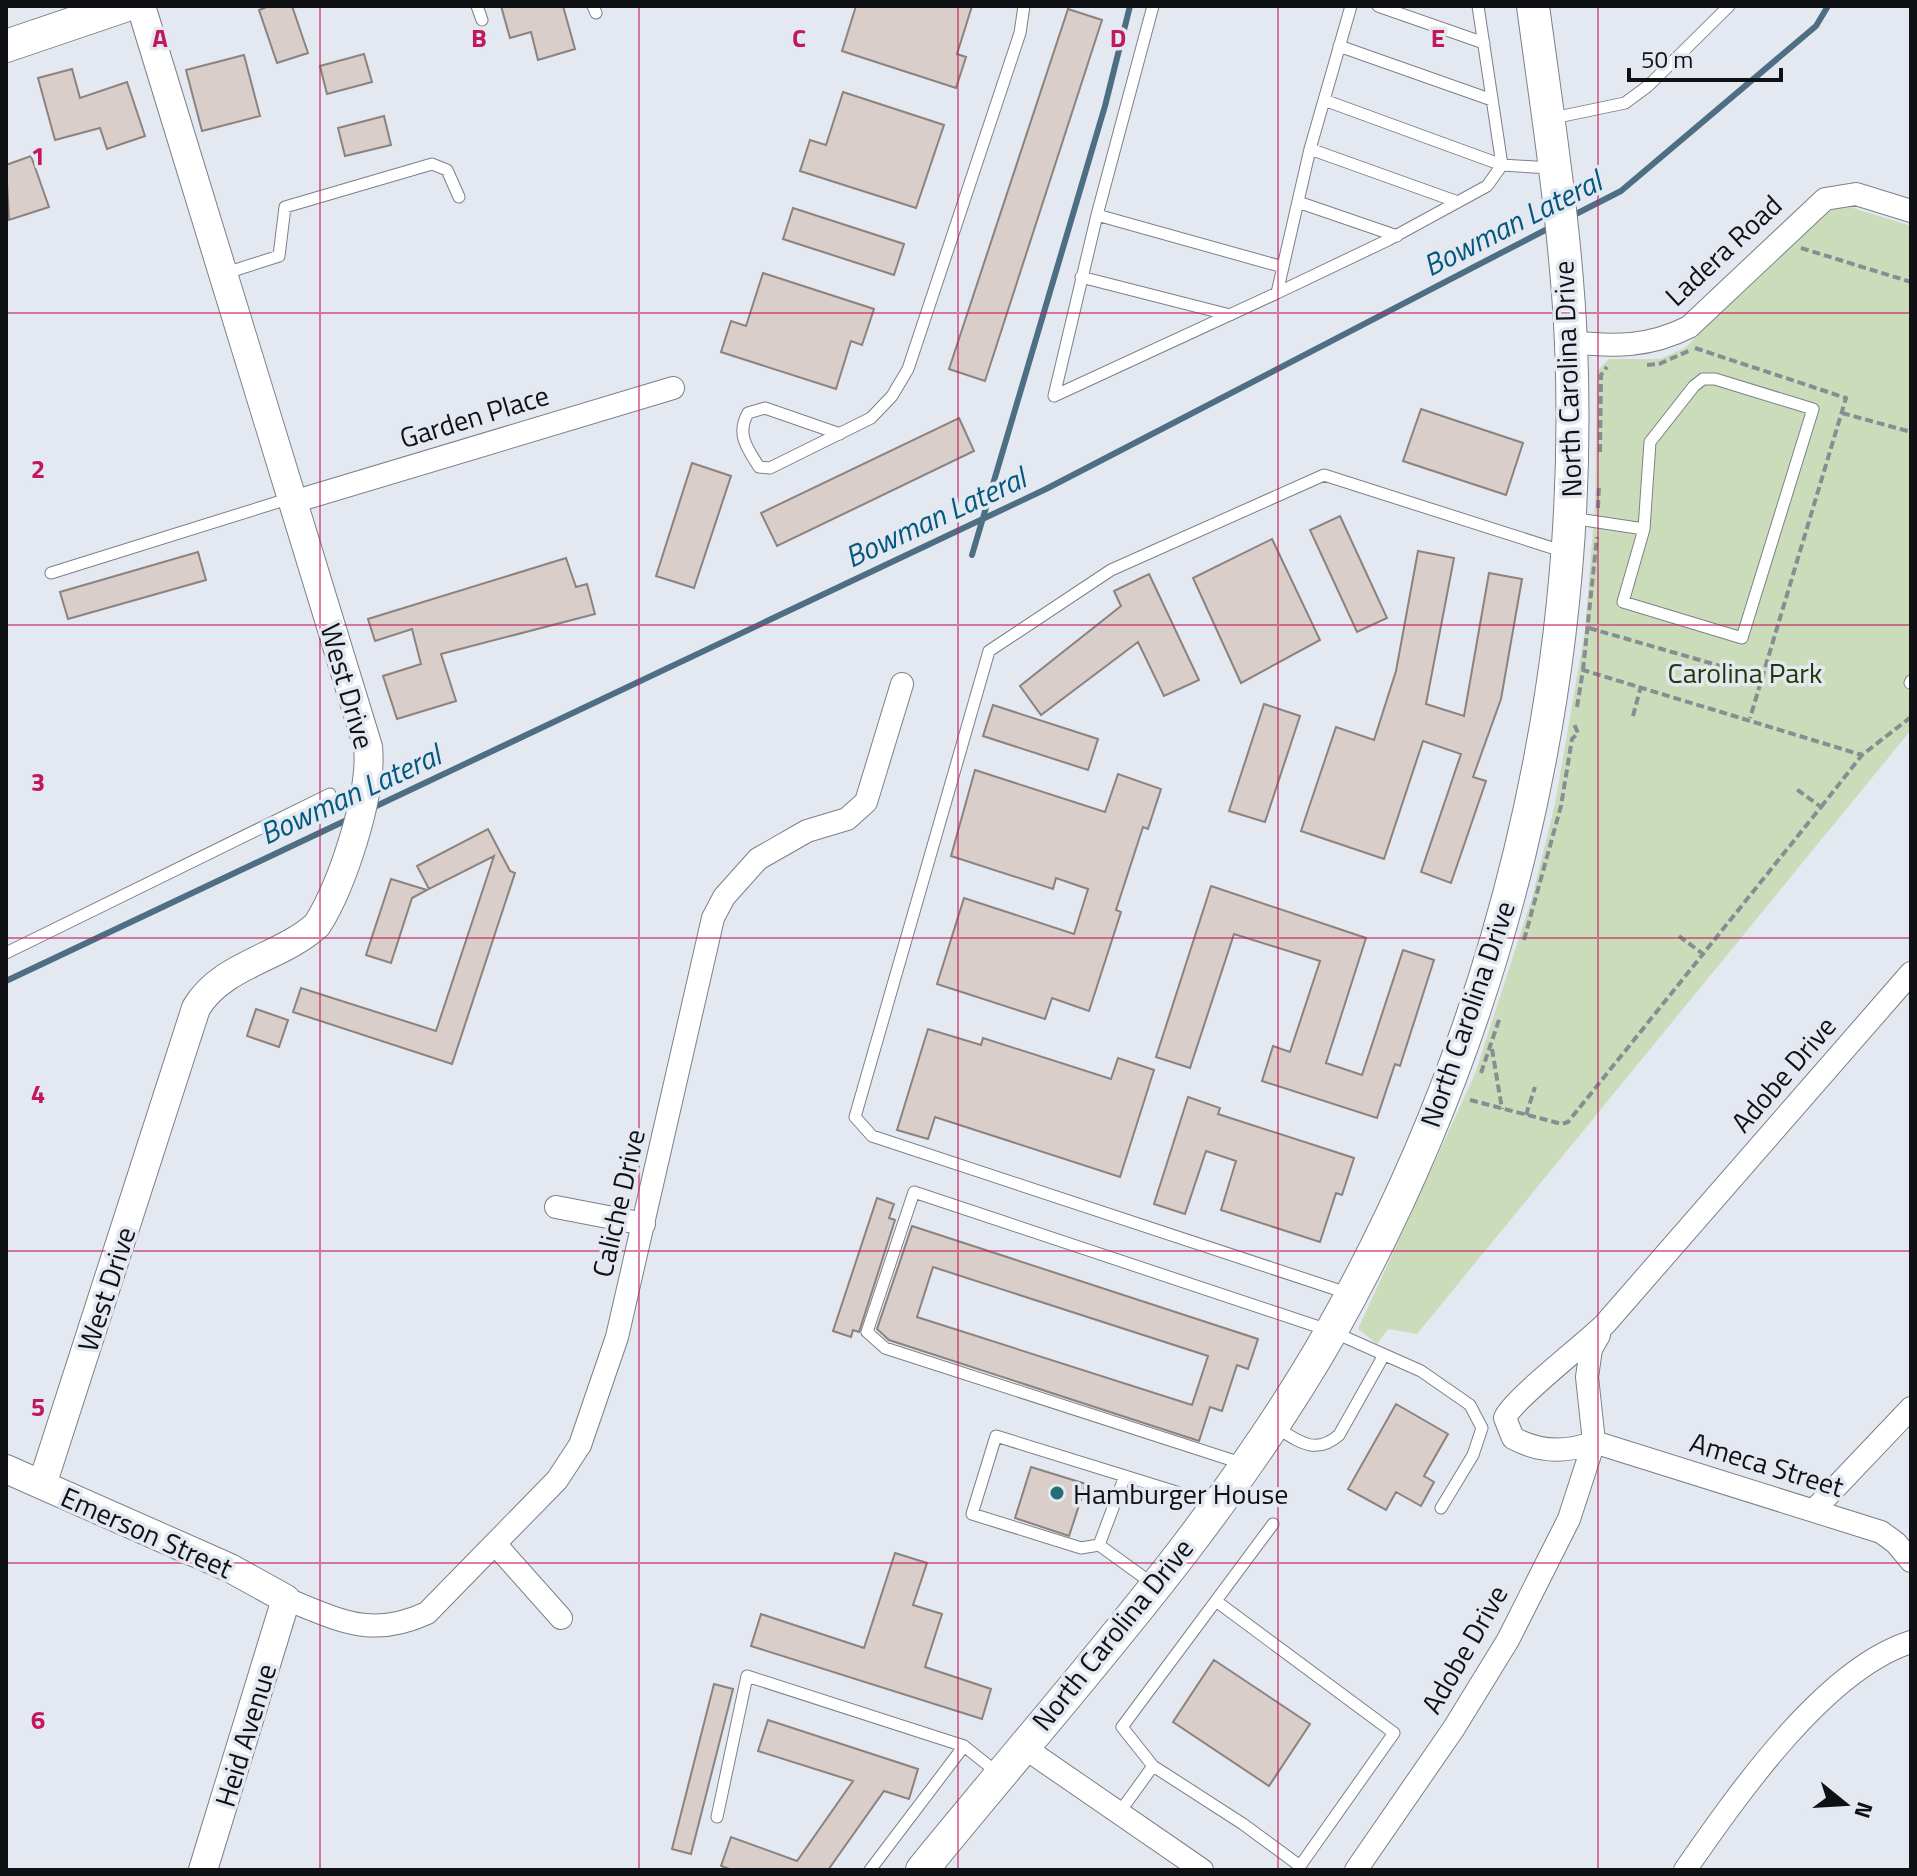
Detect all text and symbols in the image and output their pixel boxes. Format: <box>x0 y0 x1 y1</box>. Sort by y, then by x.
text: A <box>152 18 168 57</box>
text: B <box>471 18 487 57</box>
text: C <box>792 18 806 57</box>
text: D <box>1110 18 1126 57</box>
text: E <box>1431 18 1445 57</box>
scale bar <box>1629 32 1781 82</box>
text: 50 m <box>1641 41 1693 77</box>
text: 1 <box>31 136 45 175</box>
water label: Bowman Lateral <box>1415 157 1613 288</box>
street label: Ladera Road <box>1655 184 1791 316</box>
street label: North Carolina Drive <box>1541 260 1593 498</box>
street label: Garden Place <box>394 373 554 459</box>
text: 2 <box>31 449 45 488</box>
water label: Bowman Lateral <box>837 453 1036 579</box>
street label: West Drive <box>310 618 386 754</box>
park label: Carolina Park <box>1668 651 1822 694</box>
water label: Bowman Lateral <box>252 730 451 856</box>
text: 3 <box>31 762 45 801</box>
street label: North Carolina Drive <box>1408 895 1526 1133</box>
street label: Adobe Drive <box>1720 1006 1846 1142</box>
text: 4 <box>31 1074 45 1113</box>
street label: Caliche Drive <box>580 1125 656 1281</box>
street label: West Drive <box>66 1221 146 1357</box>
text: 5 <box>31 1387 45 1426</box>
street label: Ameca Street <box>1685 1420 1849 1508</box>
place label: Hamburger House <box>1073 1472 1288 1515</box>
street label: Emerson Street <box>54 1475 240 1589</box>
marker: Hamburger House <box>1048 1484 1066 1502</box>
street label: North Carolina Drive <box>1021 1528 1203 1740</box>
street label: Adobe Drive <box>1410 1577 1518 1721</box>
street label: Heid Avenue <box>203 1658 287 1812</box>
text: 6 <box>31 1700 45 1739</box>
north arrow <box>1805 1764 1885 1844</box>
text: N <box>1845 1798 1883 1823</box>

